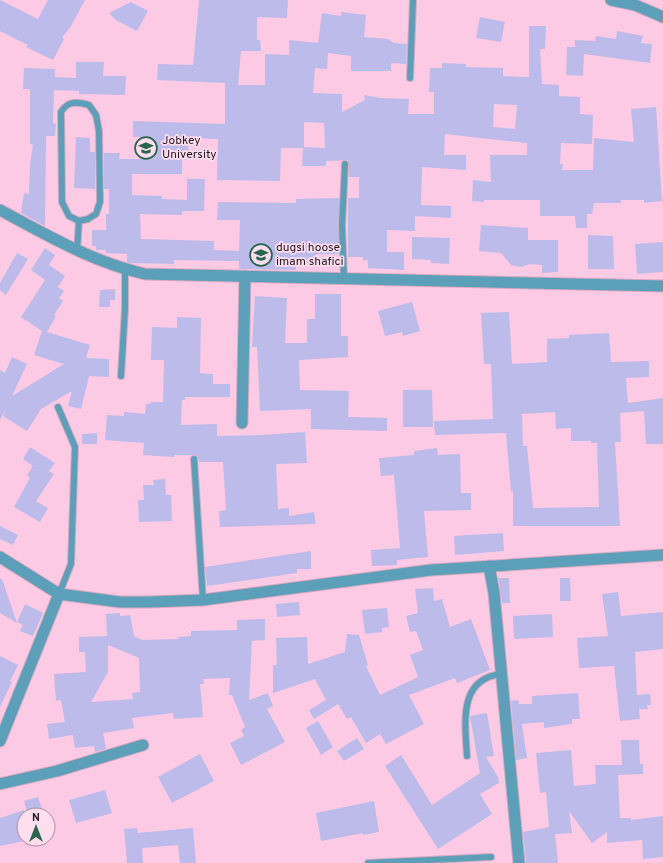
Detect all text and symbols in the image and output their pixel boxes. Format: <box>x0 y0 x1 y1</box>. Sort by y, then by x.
place label: Jobkey University <box>162 133 217 163</box>
school or university icon: Jobkey University <box>133 135 159 161</box>
place label: dugsi hoose imam shafici <box>276 240 344 270</box>
school or university icon: dugsi hoose imam shafici <box>248 242 274 268</box>
north arrow <box>16 807 56 847</box>
text: N <box>32 811 40 825</box>

